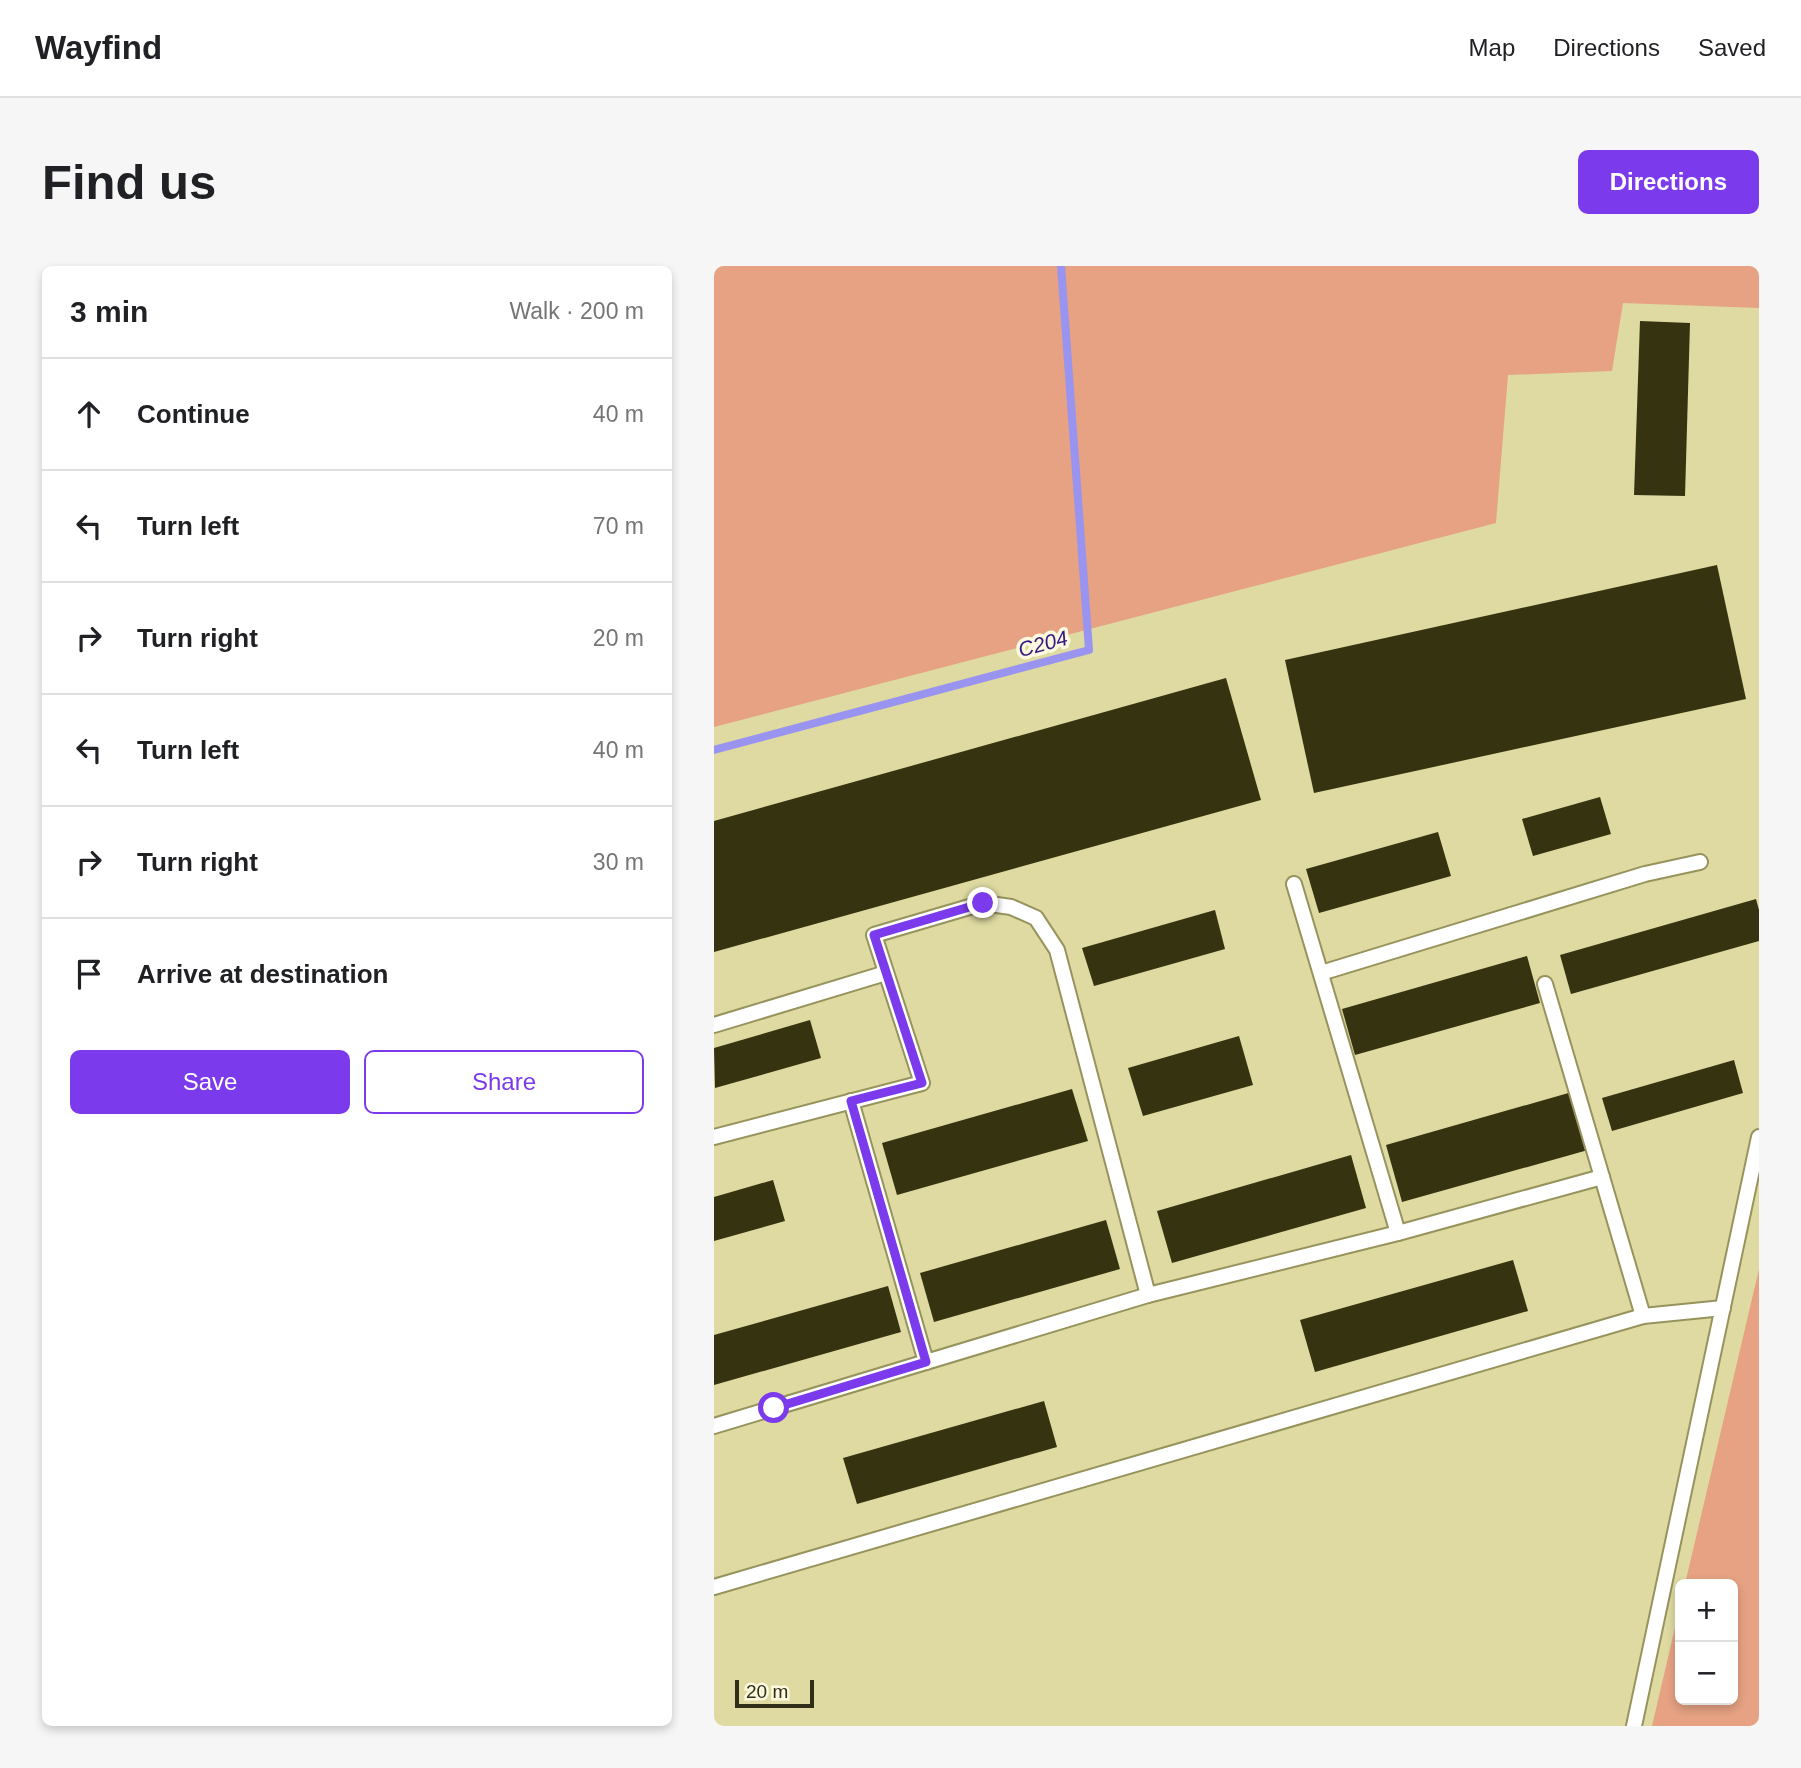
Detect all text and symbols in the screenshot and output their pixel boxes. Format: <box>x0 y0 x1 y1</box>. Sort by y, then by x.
text: Wayfind <box>35 29 162 66</box>
text: Map <box>1469 34 1515 61</box>
text: Directions <box>1553 34 1660 61</box>
text: Saved <box>1698 34 1766 61</box>
button: Directions <box>1578 150 1759 214</box>
text: Find us <box>42 155 216 209</box>
text: 3 min <box>70 295 148 328</box>
text: Walk · 200 m <box>509 298 644 324</box>
icon: ahead <box>70 395 108 433</box>
text: Continue <box>137 399 250 429</box>
text: 40 m <box>593 401 644 427</box>
icon: left <box>70 507 108 545</box>
text: Turn left <box>137 511 239 541</box>
text: 70 m <box>593 513 644 539</box>
icon: right <box>70 619 108 657</box>
text: Turn right <box>137 623 258 653</box>
text: 20 m <box>593 625 644 651</box>
water label: C204 <box>1016 626 1070 661</box>
icon: left <box>70 731 108 769</box>
text: Turn left <box>137 735 239 765</box>
text: 40 m <box>593 737 644 763</box>
icon: right <box>70 843 108 881</box>
text: Turn right <box>137 847 258 877</box>
text: 30 m <box>593 849 644 875</box>
route end <box>967 887 998 918</box>
icon: arrive <box>70 955 108 993</box>
text: Arrive at destination <box>137 959 388 989</box>
button: Save <box>70 1050 350 1114</box>
button: Share <box>364 1050 644 1114</box>
route start <box>758 1392 789 1423</box>
map controls <box>1675 1579 1738 1705</box>
button: + <box>1675 1579 1738 1642</box>
button: − <box>1675 1642 1738 1705</box>
scale bar <box>735 1677 814 1709</box>
text: 20 m <box>746 1681 788 1702</box>

